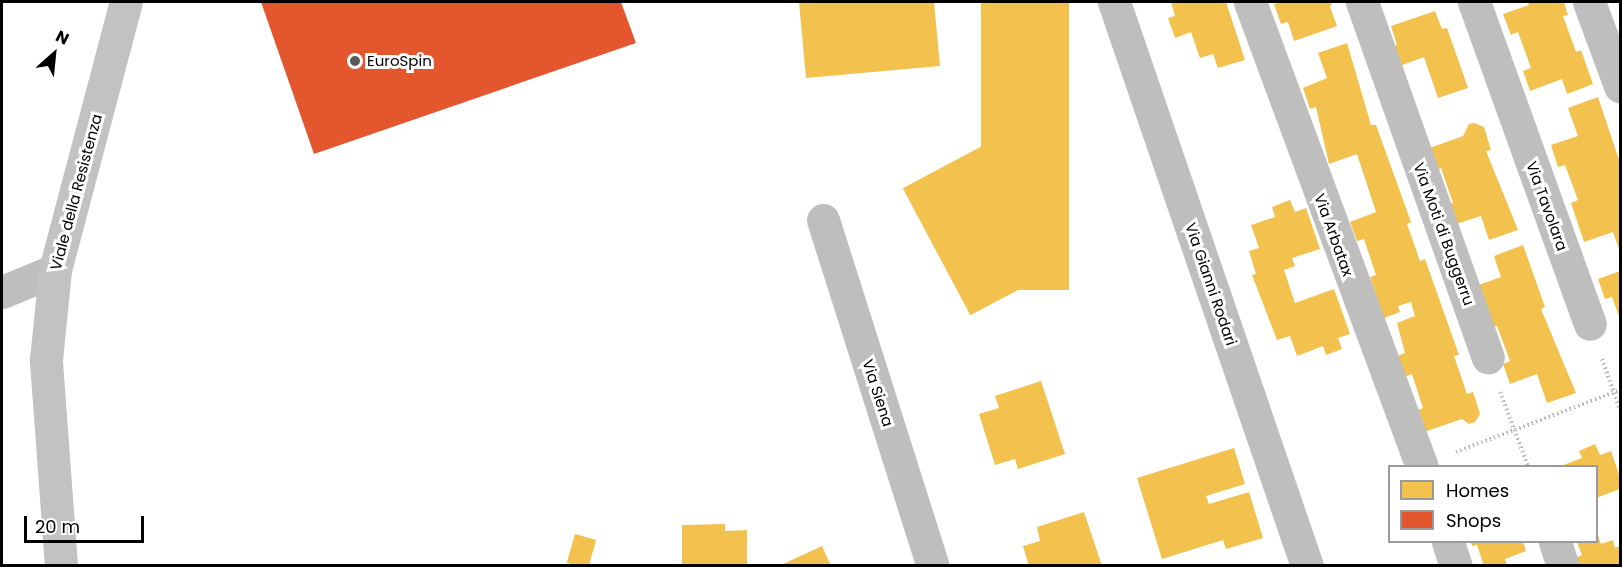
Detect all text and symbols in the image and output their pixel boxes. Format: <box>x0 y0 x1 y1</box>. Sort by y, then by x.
north arrow <box>24 24 84 84</box>
text: N <box>52 25 73 50</box>
place label: EuroSpin <box>367 52 432 70</box>
marker: EuroSpin <box>348 54 362 68</box>
street label: Viale della Resistenza <box>46 112 106 272</box>
street label: Via Tavolara <box>1523 159 1571 253</box>
street label: Via Moti di Buggerru <box>1410 160 1478 308</box>
street label: Via Arbatax <box>1311 191 1357 279</box>
street label: Via Gianni Rodari <box>1182 220 1240 348</box>
street label: Via Siena <box>859 357 897 429</box>
legend <box>1388 465 1598 543</box>
text: Homes <box>1446 478 1509 503</box>
scale bar <box>27 504 147 542</box>
text: Shops <box>1446 508 1501 533</box>
text: 20 m <box>35 514 80 539</box>

